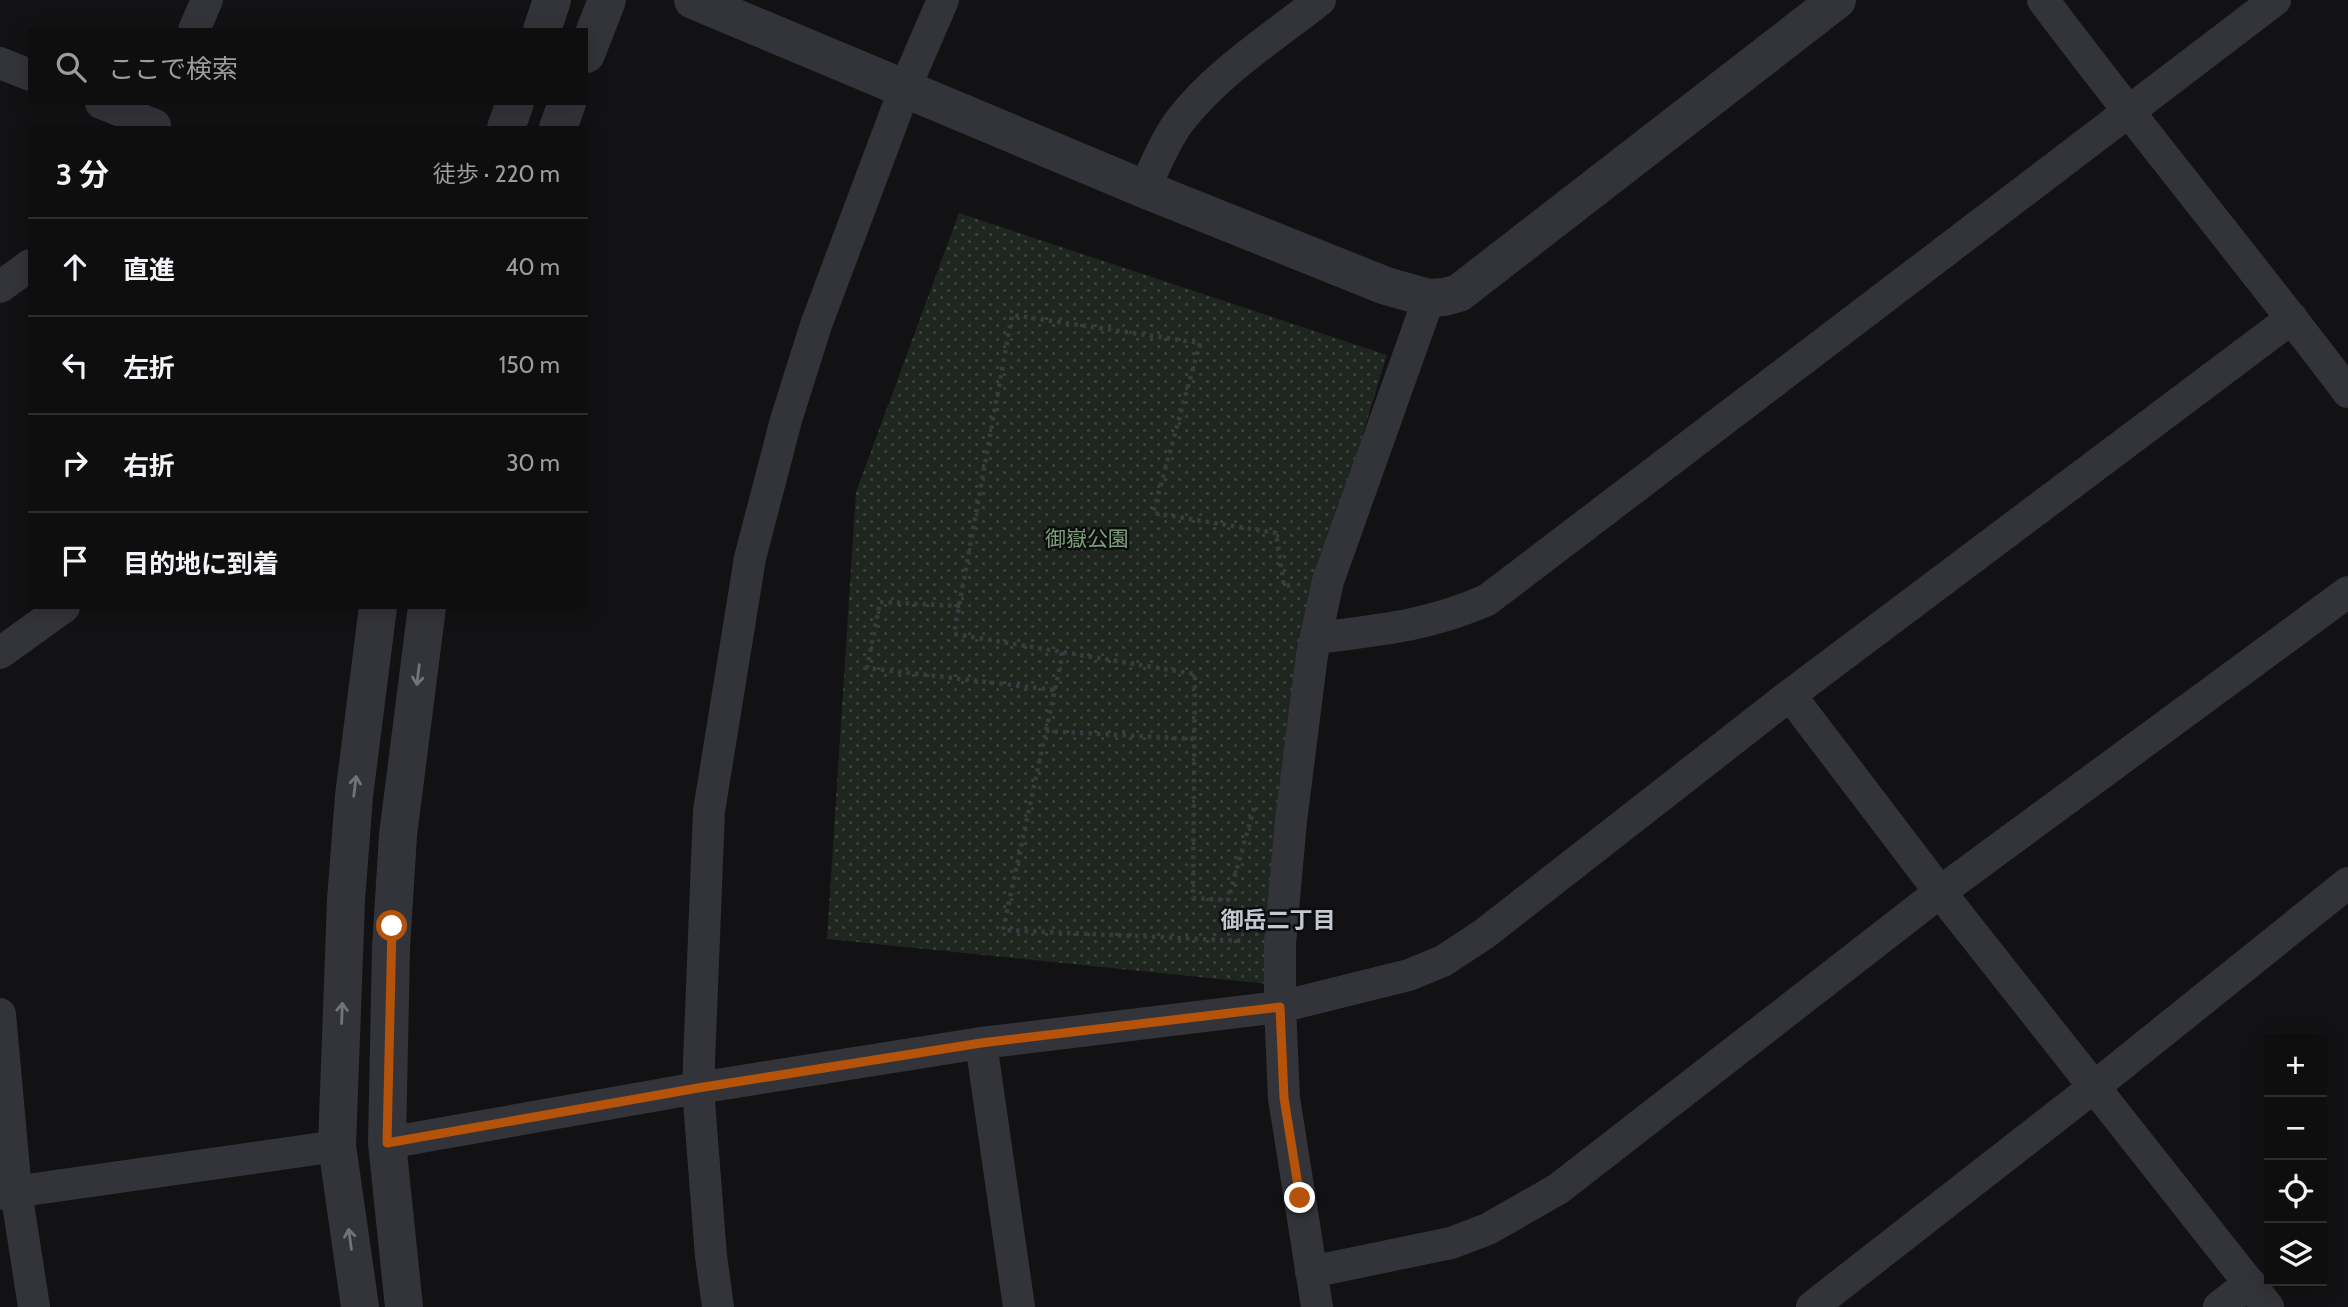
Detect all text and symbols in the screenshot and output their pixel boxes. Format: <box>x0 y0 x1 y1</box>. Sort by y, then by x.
search box <box>28 28 588 105</box>
icon: search <box>52 48 90 86</box>
text: ここで検索 <box>108 53 238 85</box>
text: 3 分 <box>56 156 109 193</box>
text: 徒歩 · 220 m <box>433 160 560 188</box>
icon: ahead <box>56 248 94 286</box>
text: 40 m <box>505 253 560 281</box>
text: 直進 <box>123 254 175 286</box>
icon: left <box>56 346 94 384</box>
text: 150 m <box>499 351 560 379</box>
text: 左折 <box>123 352 175 384</box>
icon: right <box>56 444 94 482</box>
text: 30 m <box>506 449 560 477</box>
text: 右折 <box>123 450 175 482</box>
park label: 御嶽公園 <box>1045 526 1129 551</box>
icon: arrive <box>56 542 94 580</box>
text: 目的地に到着 <box>123 548 279 580</box>
one-way arrow <box>412 663 425 686</box>
one-way arrow <box>348 775 361 798</box>
district label: 御岳二丁目 <box>1221 906 1336 934</box>
route start <box>376 910 407 941</box>
one-way arrow <box>335 1002 348 1025</box>
map controls <box>2264 1034 2327 1286</box>
button: + <box>2264 1034 2327 1097</box>
button: − <box>2264 1097 2327 1160</box>
button: locate <box>2264 1160 2327 1223</box>
route end <box>1284 1182 1315 1213</box>
button: layers <box>2264 1223 2327 1286</box>
one-way arrow <box>344 1229 357 1251</box>

